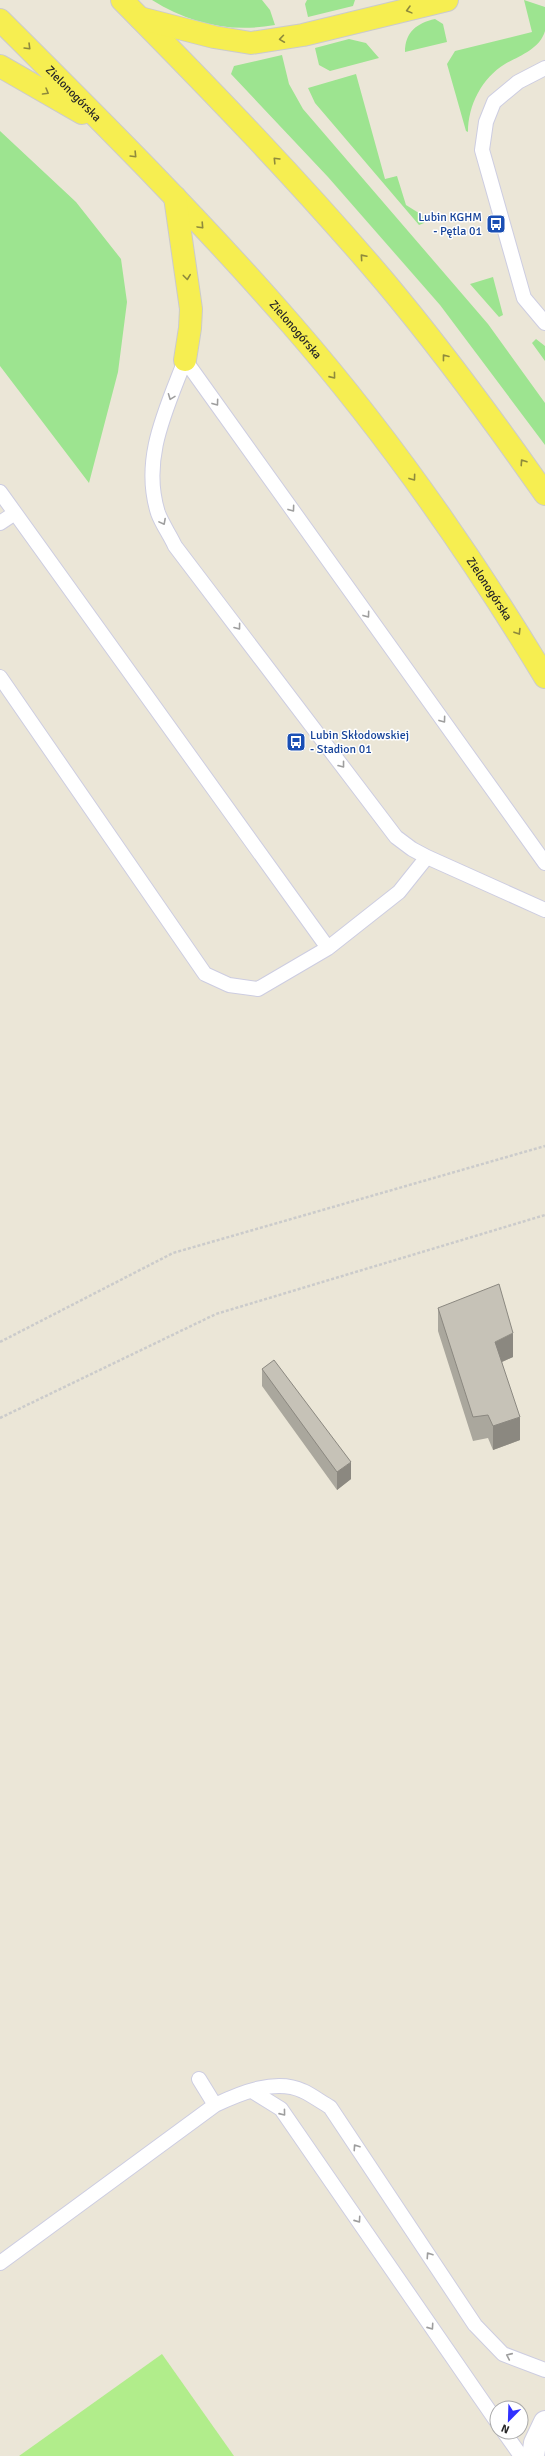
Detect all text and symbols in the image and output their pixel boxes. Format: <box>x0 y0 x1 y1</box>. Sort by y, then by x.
one-way arrow <box>406 5 413 14</box>
one-way arrow <box>279 34 285 43</box>
one-way arrow <box>23 42 30 50</box>
street label: Zielonogórska <box>42 62 105 125</box>
one-way arrow <box>42 88 49 95</box>
one-way arrow <box>129 150 136 158</box>
one-way arrow <box>273 157 281 165</box>
place label: Lubin KGHM - Pętla 01 <box>418 210 482 239</box>
bus stop icon: Lubin KGHM - Pętla 01 <box>485 213 507 235</box>
one-way arrow <box>197 221 204 228</box>
one-way arrow <box>361 254 368 261</box>
one-way arrow <box>182 274 191 280</box>
street label: Zielonogórska <box>266 297 325 362</box>
one-way arrow <box>443 355 450 362</box>
one-way arrow <box>329 371 336 378</box>
one-way arrow <box>167 393 175 400</box>
one-way arrow <box>211 399 218 406</box>
one-way arrow <box>521 459 528 466</box>
one-way arrow <box>408 474 415 481</box>
one-way arrow <box>287 505 295 512</box>
one-way arrow <box>158 518 165 525</box>
street label: Zielonogórska <box>463 554 516 623</box>
one-way arrow <box>363 610 370 617</box>
one-way arrow <box>233 623 240 630</box>
one-way arrow <box>513 628 520 635</box>
one-way arrow <box>438 716 445 723</box>
place label: Lubin Skłodowskiej - Stadion 01 <box>310 728 409 757</box>
bus stop icon: Lubin Skłodowskiej - Stadion 01 <box>285 731 307 753</box>
one-way arrow <box>337 760 344 767</box>
one-way arrow <box>279 2108 286 2116</box>
one-way arrow <box>354 2144 361 2151</box>
one-way arrow <box>353 2215 360 2222</box>
one-way arrow <box>426 2252 434 2259</box>
one-way arrow <box>426 2322 433 2329</box>
one-way arrow <box>506 2353 513 2361</box>
north arrow <box>489 2400 529 2440</box>
text: N <box>499 2421 511 2436</box>

